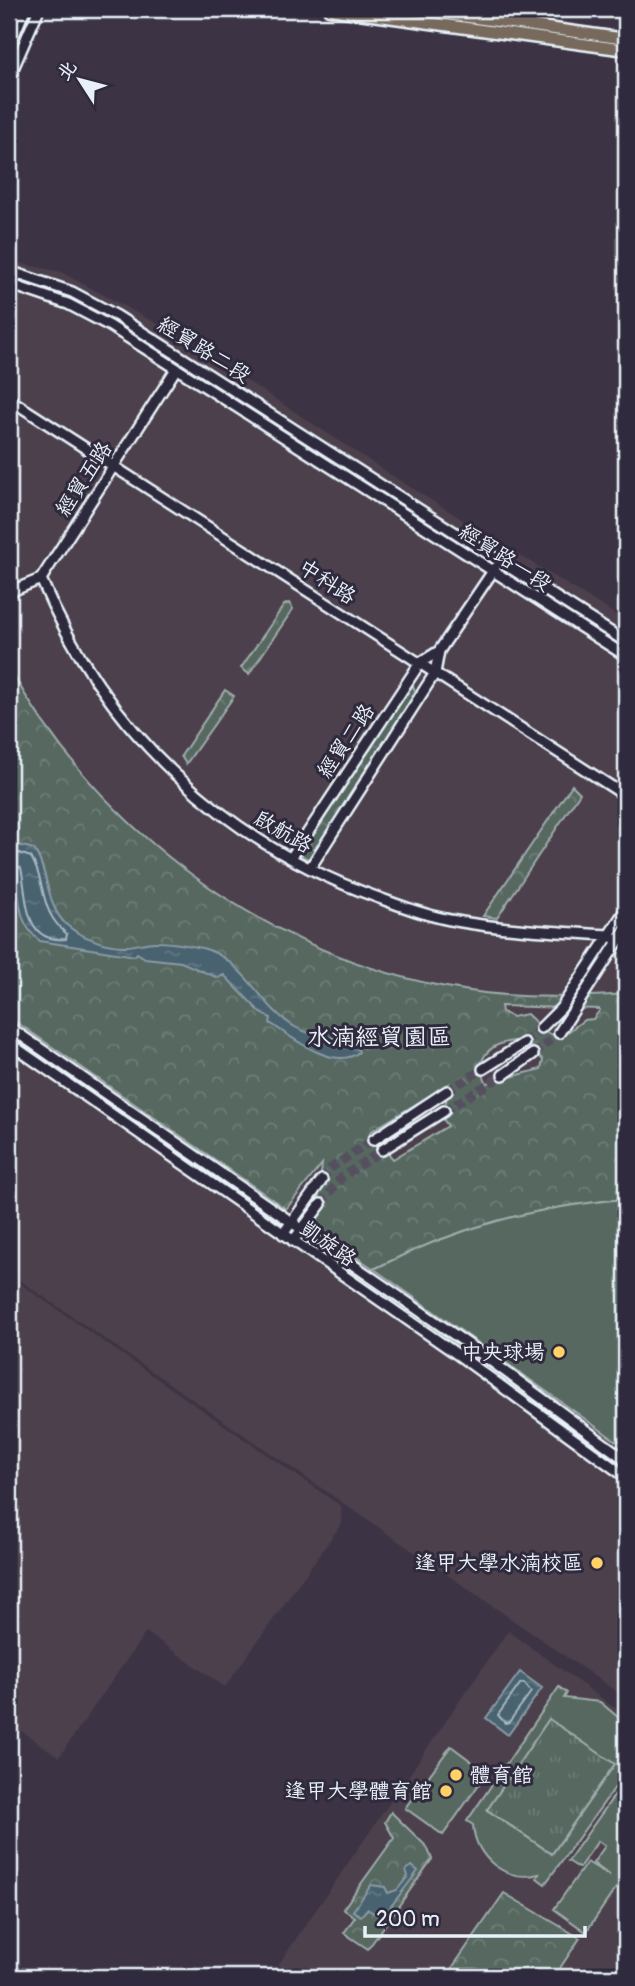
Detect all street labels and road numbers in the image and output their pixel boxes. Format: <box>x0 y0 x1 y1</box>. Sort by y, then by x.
street label: 經貿路二段 <box>152 311 256 389</box>
street label: 經貿五路 <box>50 436 118 522</box>
street label: 經貿路一段 <box>454 518 556 598</box>
street label: 中科路 <box>293 554 361 610</box>
street label: 經貿二路 <box>311 699 381 783</box>
street label: 啟航路 <box>249 805 317 859</box>
street label: 凱旋路 <box>294 1215 362 1273</box>

